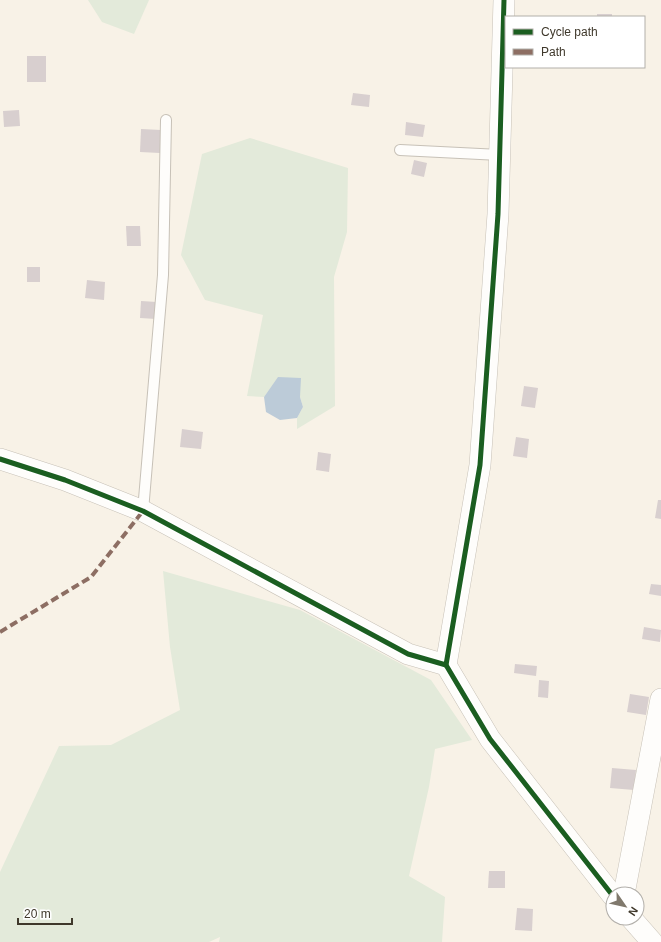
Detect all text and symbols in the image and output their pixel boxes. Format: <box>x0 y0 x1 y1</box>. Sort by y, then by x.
legend <box>505 16 645 68</box>
text: Cycle path <box>541 25 598 39</box>
text: Path <box>541 45 566 59</box>
north arrow <box>605 886 645 926</box>
scale bar <box>18 900 72 926</box>
text: N <box>626 905 640 918</box>
text: 20 m <box>24 907 51 921</box>

